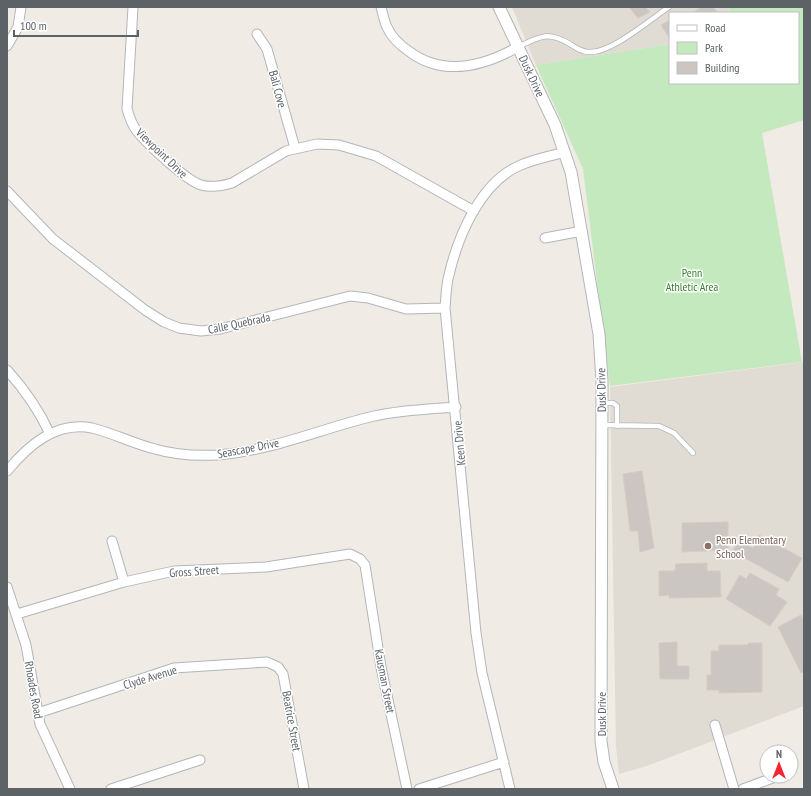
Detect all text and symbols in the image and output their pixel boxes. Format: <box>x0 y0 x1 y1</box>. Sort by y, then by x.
scale bar <box>14 12 138 38</box>
legend <box>669 12 799 84</box>
text: 100 m <box>20 18 47 33</box>
text: Road <box>705 20 725 35</box>
text: Park <box>705 40 723 55</box>
street label: Dusk Drive <box>516 53 548 99</box>
text: Building <box>705 60 740 75</box>
street label: Bali Cove <box>266 69 290 109</box>
street label: Viewpoint Drive <box>132 124 191 181</box>
park label: Penn Athletic Area <box>666 265 719 294</box>
street label: Calle Quebrada <box>206 309 272 337</box>
street label: Dusk Drive <box>593 368 609 412</box>
street label: Keen Drive <box>450 420 468 466</box>
street label: Seascape Drive <box>216 435 280 461</box>
place label: Penn Elementary School <box>716 532 786 561</box>
marker: Penn Elementary School <box>703 541 713 551</box>
street label: Gross Street <box>169 562 220 580</box>
street label: Kausman Street <box>371 648 399 715</box>
street label: Rhoades Road <box>22 660 46 720</box>
street label: Clyde Avenue <box>121 662 179 692</box>
street label: Beatrice Street <box>279 690 305 753</box>
street label: Dusk Drive <box>594 692 609 736</box>
north arrow <box>759 744 799 784</box>
text: N <box>776 747 782 761</box>

